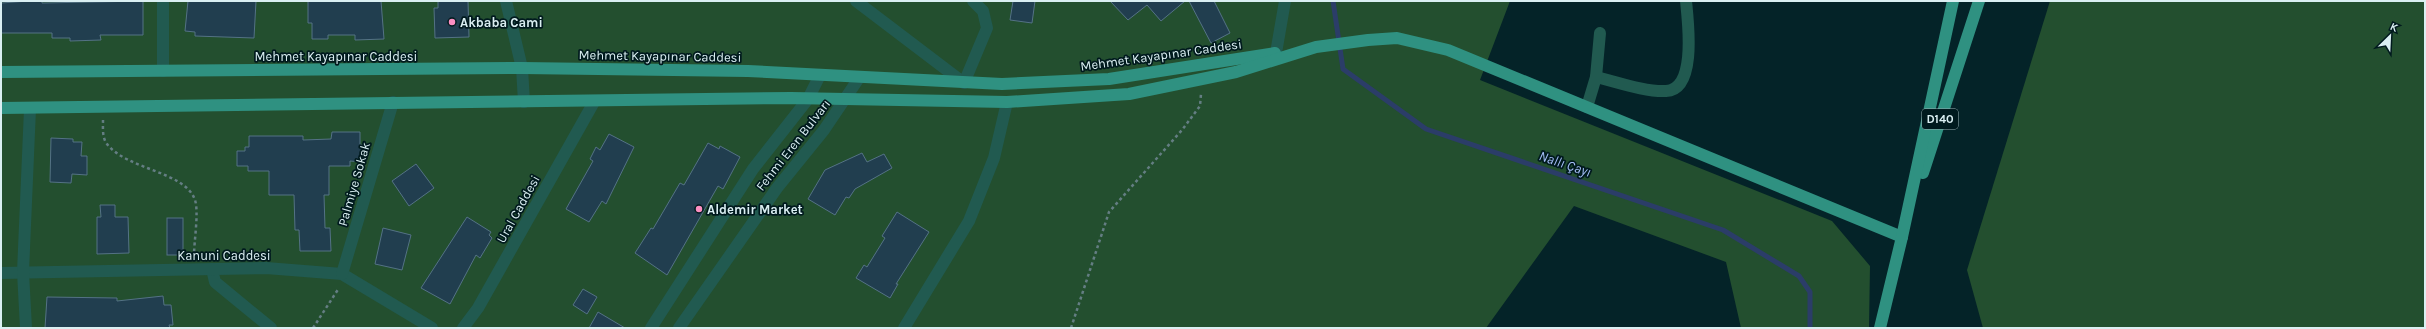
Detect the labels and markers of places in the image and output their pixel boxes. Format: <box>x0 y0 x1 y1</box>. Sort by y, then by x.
place label: Akbaba Cami <box>460 15 543 30</box>
marker: Akbaba Cami <box>447 17 457 27</box>
place label: Aldemir Market <box>707 202 803 217</box>
marker: Aldemir Market <box>694 204 704 214</box>

